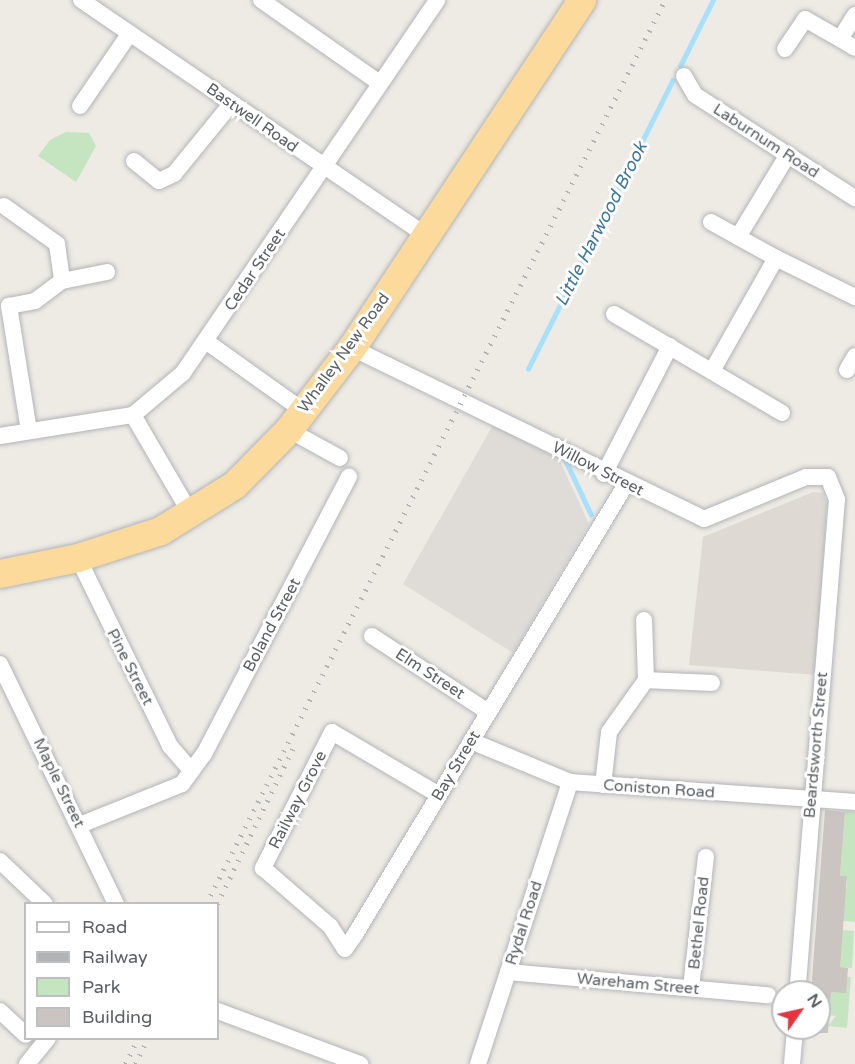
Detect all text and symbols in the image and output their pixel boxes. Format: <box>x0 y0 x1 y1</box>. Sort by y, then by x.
street label: Bastwell Road <box>202 79 302 157</box>
street label: Laburnum Road <box>709 100 823 182</box>
water label: Little Harwood Brook <box>550 138 652 310</box>
street label: Cedar Street <box>220 225 290 315</box>
street label: Whalley New Road <box>294 289 394 417</box>
street label: Willow Street <box>549 438 647 500</box>
street label: Boland Street <box>239 575 305 675</box>
street label: Pine Street <box>103 626 157 708</box>
street label: Elm Street <box>392 644 468 704</box>
street label: Beardsworth Street <box>800 671 832 819</box>
street label: Bay Street <box>428 727 484 805</box>
street label: Maple Street <box>29 735 89 831</box>
street label: Railway Grove <box>265 748 331 852</box>
street label: Coniston Road <box>603 776 715 802</box>
street label: Bethel Road <box>685 876 713 970</box>
street label: Rydal Road <box>501 879 547 967</box>
legend <box>24 902 219 1040</box>
text: Road <box>82 916 127 938</box>
text: Railway <box>82 946 148 968</box>
street label: Wareham Street <box>576 969 700 999</box>
text: Park <box>82 976 120 998</box>
north arrow <box>771 980 831 1040</box>
text: N <box>802 990 826 1012</box>
text: Building <box>82 1006 152 1028</box>

